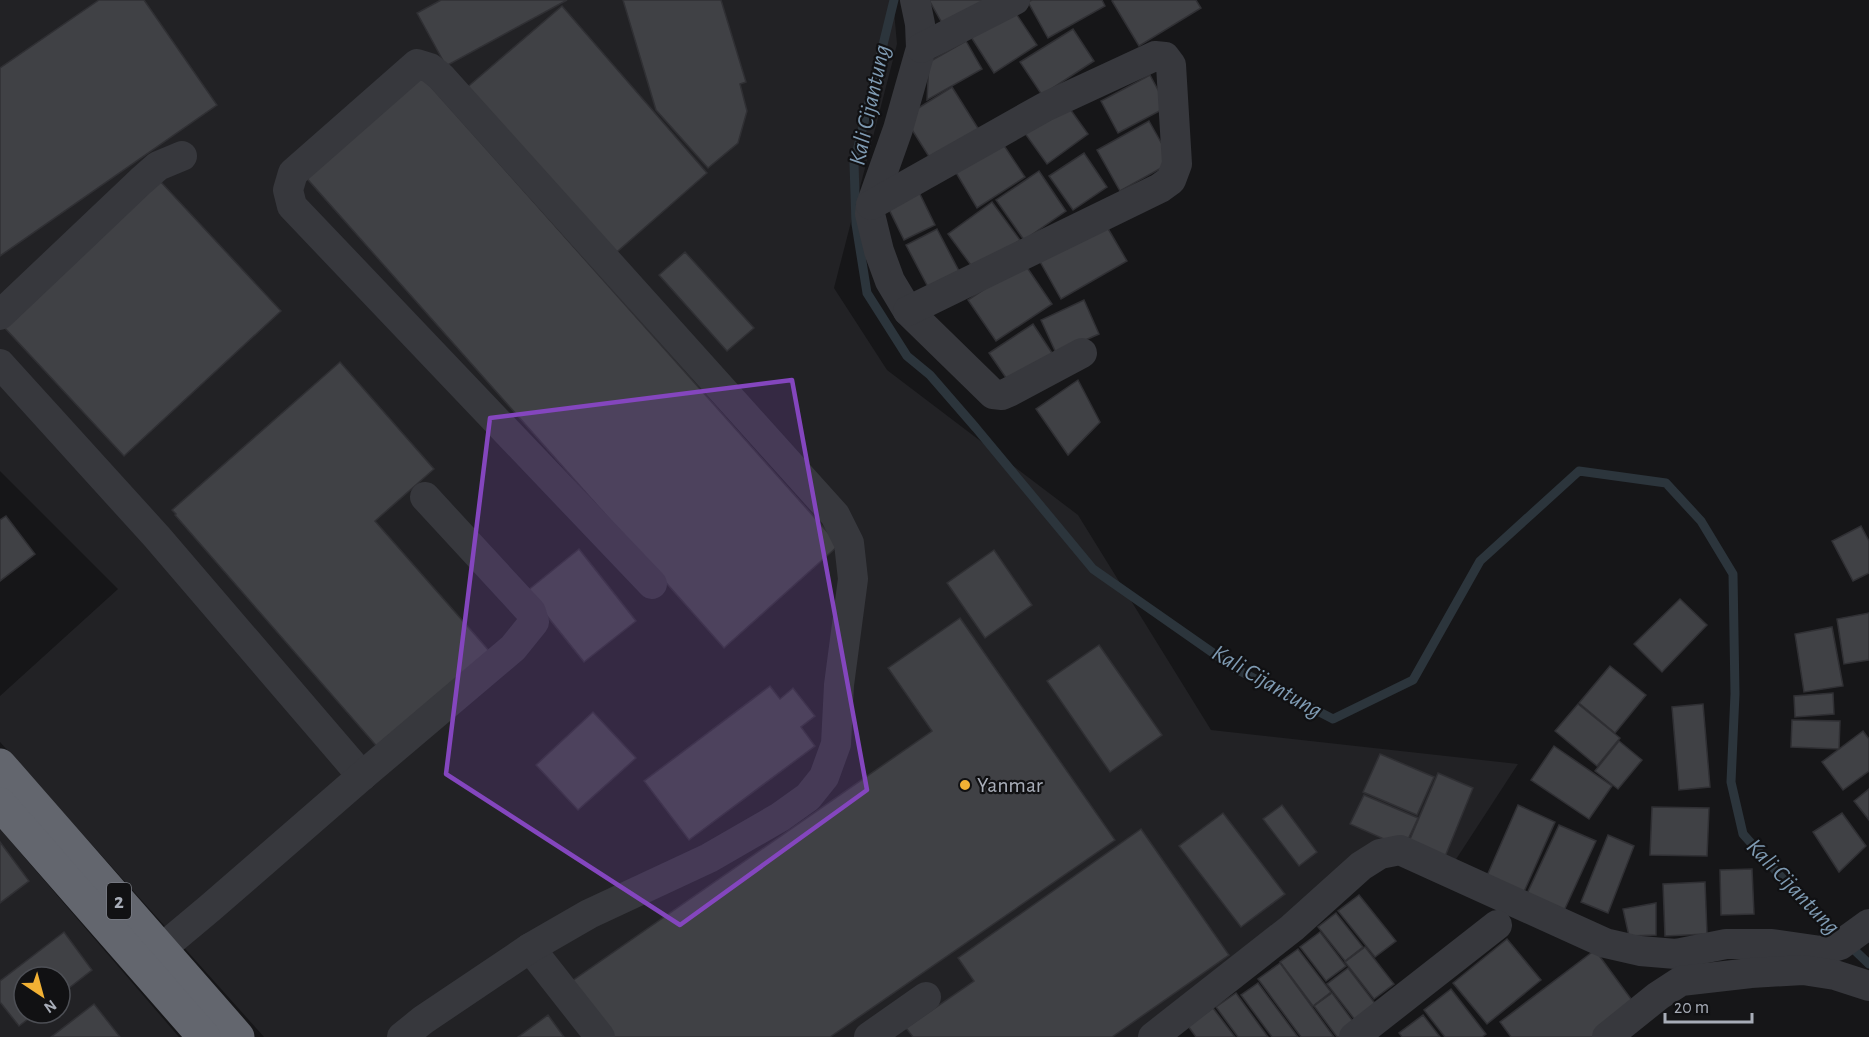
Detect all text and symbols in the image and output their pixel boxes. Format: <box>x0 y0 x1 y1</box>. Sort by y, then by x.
water label: Kali Cijantung <box>846 42 894 168</box>
water label: Kali Cijantung <box>1208 641 1326 723</box>
place label: Yanmar <box>977 774 1043 796</box>
marker: Yanmar <box>958 778 972 792</box>
water label: Kali Cijantung <box>1742 835 1844 939</box>
road number: 2 <box>107 883 131 919</box>
north arrow <box>12 965 72 1025</box>
scale bar <box>1665 986 1752 1024</box>
text: N <box>41 997 59 1016</box>
text: 20 m <box>1674 999 1709 1017</box>

